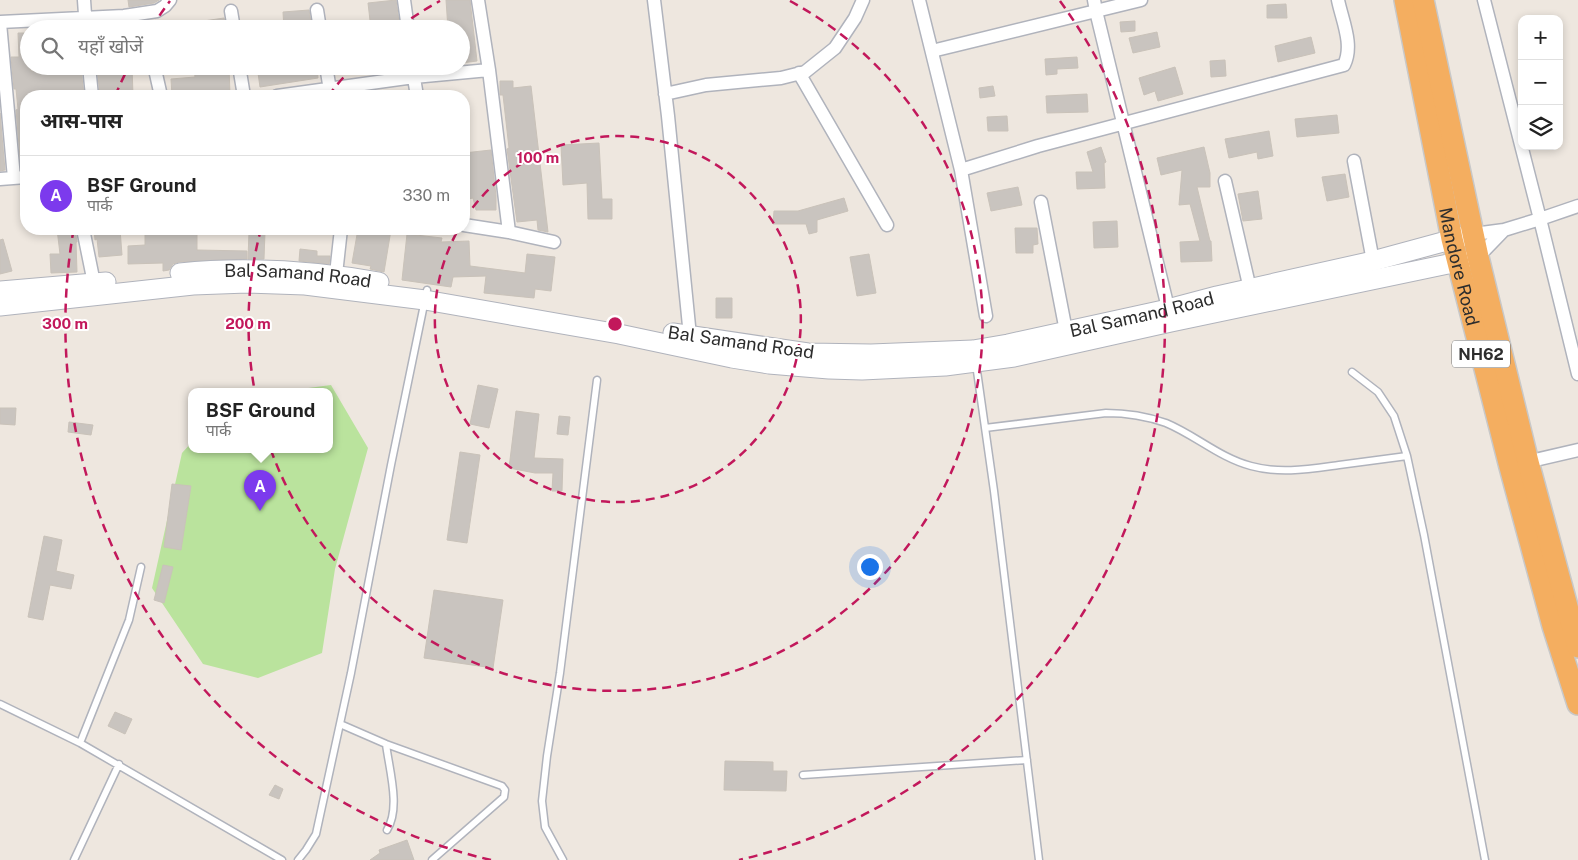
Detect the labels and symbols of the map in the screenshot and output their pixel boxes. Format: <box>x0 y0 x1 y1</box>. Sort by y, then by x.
text: 100 m <box>517 149 559 166</box>
street label: Mandore Road <box>1435 205 1484 328</box>
street label: Bal Samand Road <box>224 259 373 291</box>
street label: Bal Samand Road <box>1067 287 1216 341</box>
text: 300 m <box>42 315 88 332</box>
text: 200 m <box>225 315 271 332</box>
centre of rings <box>606 315 624 333</box>
street label: Bal Samand Road <box>667 321 815 363</box>
road number: NH62 <box>1452 340 1510 368</box>
pin: A <box>244 470 276 511</box>
your location <box>857 554 883 580</box>

